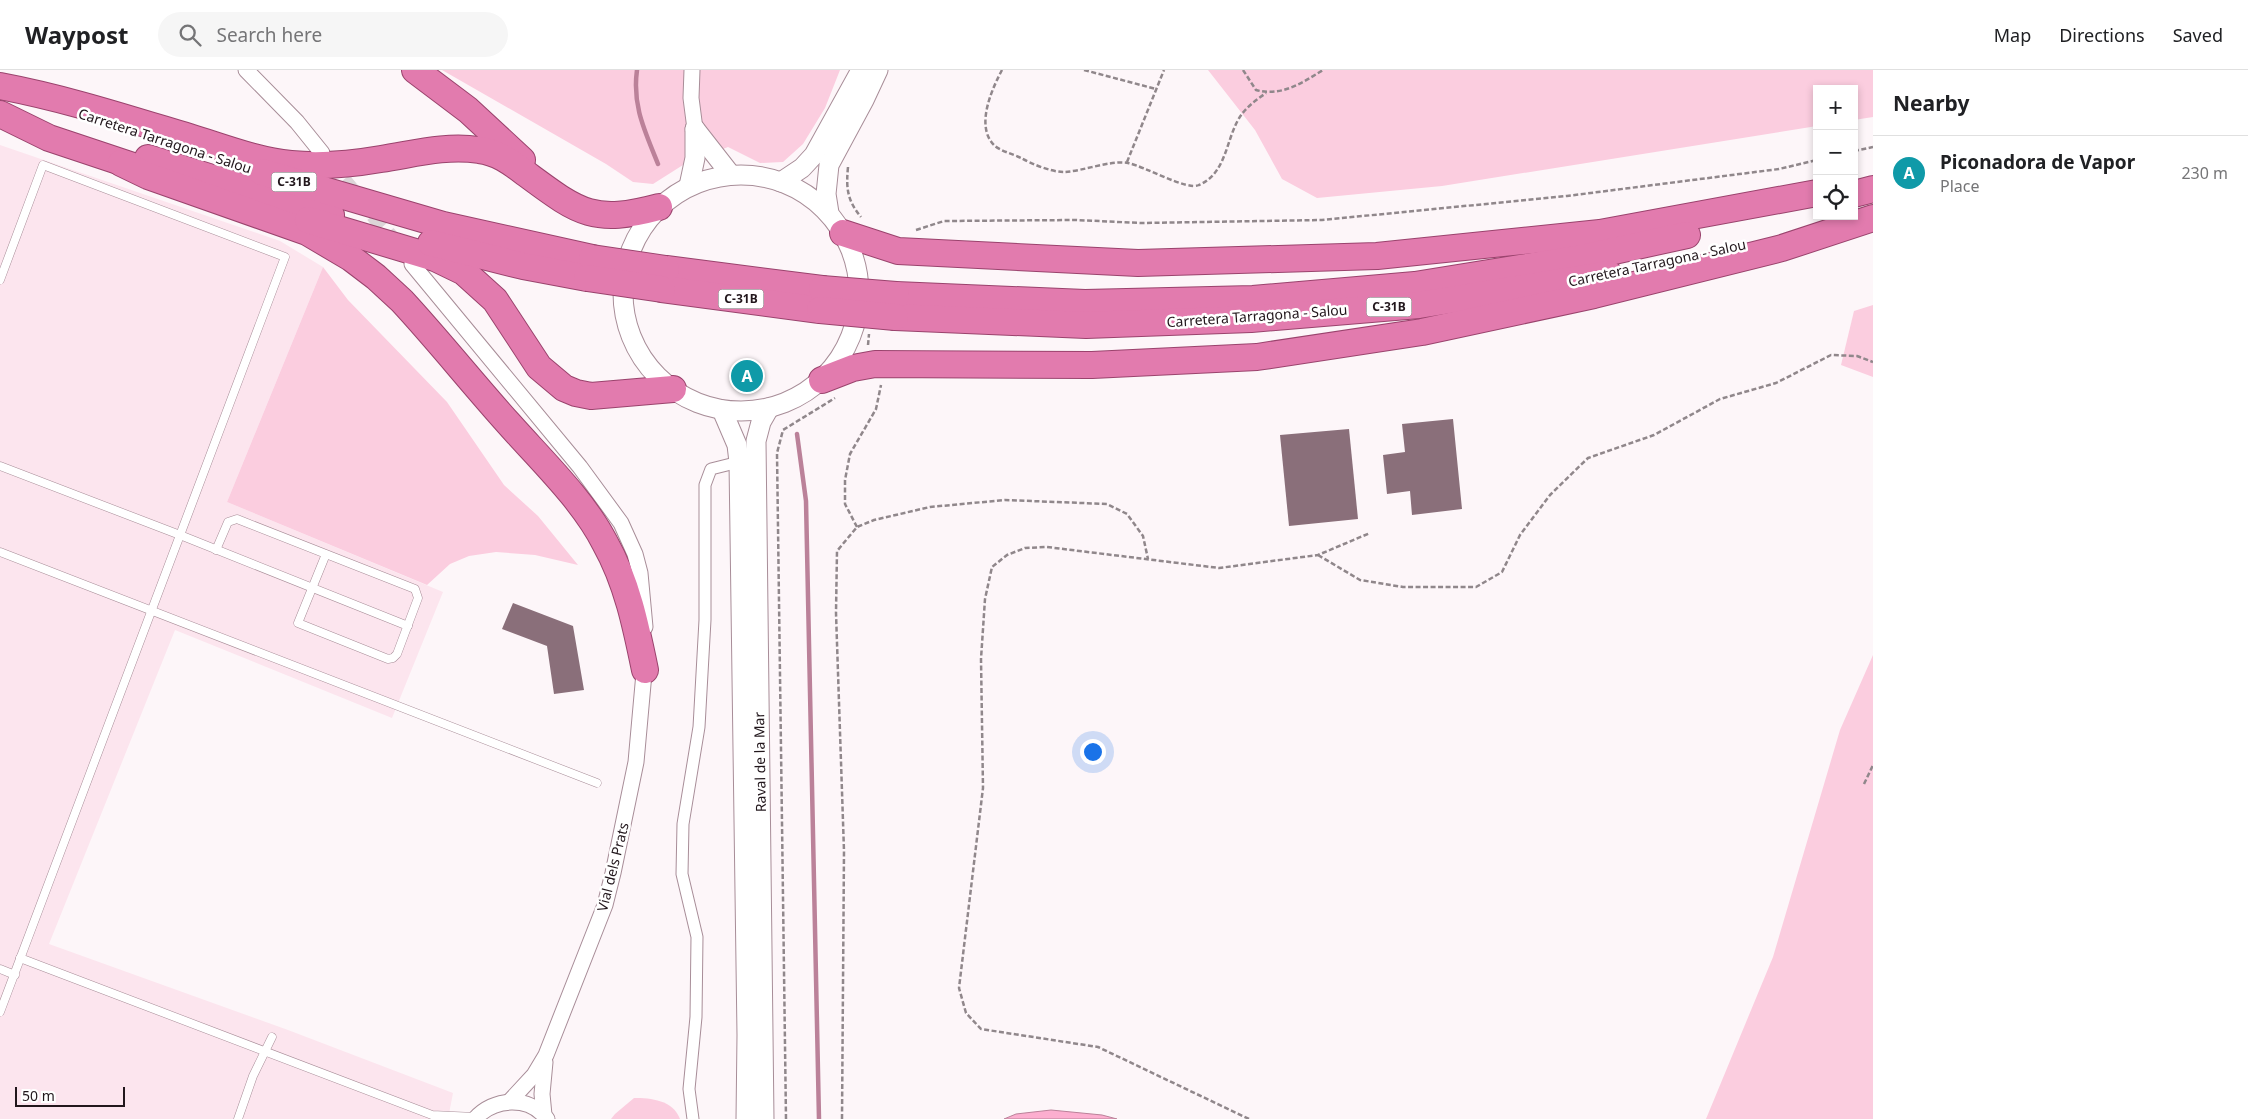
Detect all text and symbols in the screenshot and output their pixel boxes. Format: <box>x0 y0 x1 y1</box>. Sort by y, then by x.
search box <box>158 12 508 57</box>
text: Waypost <box>25 18 128 51</box>
icon: search <box>176 21 204 49</box>
text: Search here <box>216 22 322 48</box>
text: Map <box>1994 23 2031 47</box>
text: Directions <box>2059 23 2145 47</box>
text: Saved <box>2173 23 2223 47</box>
map controls <box>1813 85 1858 220</box>
button: + <box>1813 85 1858 130</box>
text: Nearby <box>1893 89 1969 117</box>
street label: Carretera Tarragona - Salou <box>76 104 254 178</box>
button: − <box>1813 130 1858 175</box>
text: Piconadora de Vapor <box>1940 149 2135 175</box>
text: A <box>1903 162 1915 184</box>
text: 230 m <box>2181 162 2228 184</box>
road number: C-31B <box>272 172 316 191</box>
button: locate <box>1813 175 1858 220</box>
text: Place <box>1940 175 1980 197</box>
street label: Carretera Tarragona - Salou <box>1566 234 1747 291</box>
road number: C-31B <box>718 290 764 308</box>
road number: C-31B <box>1366 298 1412 316</box>
street label: Carretera Tarragona - Salou <box>1166 300 1348 331</box>
pin: A <box>731 357 763 395</box>
street label: Raval de la Mar <box>749 711 770 812</box>
your location <box>1080 739 1106 765</box>
street label: Vial dels Prats <box>592 820 633 913</box>
scale bar <box>15 1084 125 1107</box>
text: 50 m <box>22 1086 55 1105</box>

